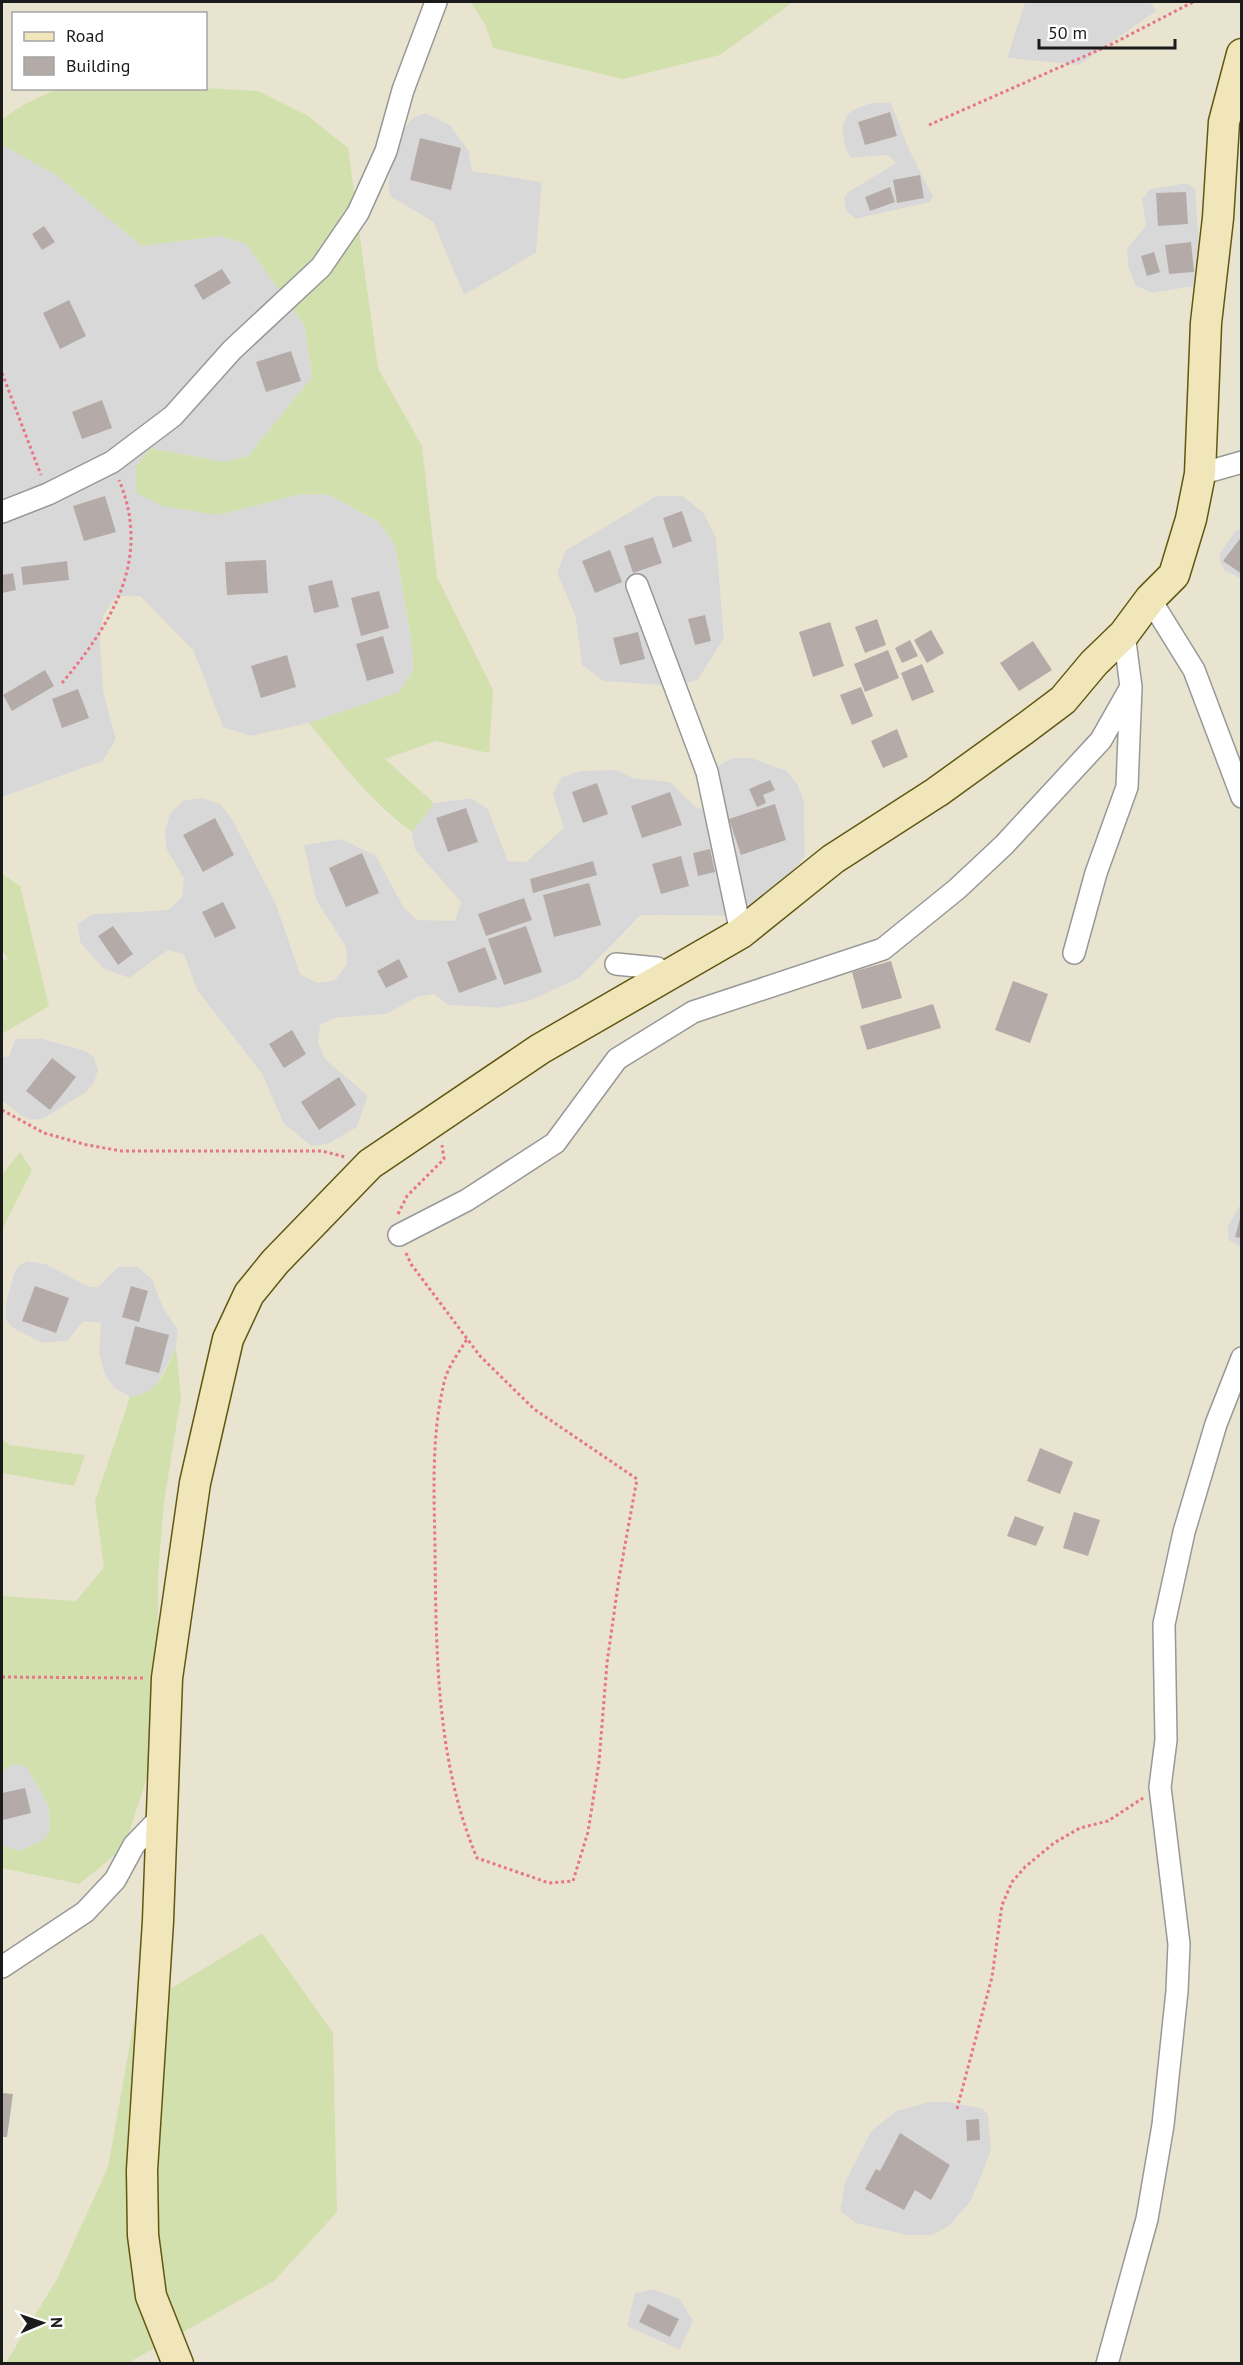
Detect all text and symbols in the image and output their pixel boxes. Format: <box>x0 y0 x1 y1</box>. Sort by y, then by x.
legend <box>12 12 207 90</box>
scale bar <box>1039 12 1176 50</box>
text: 50 m <box>1048 21 1087 44</box>
text: Road <box>66 24 104 47</box>
text: Building <box>66 54 130 77</box>
north arrow <box>12 2293 72 2353</box>
text: N <box>47 2317 67 2328</box>

